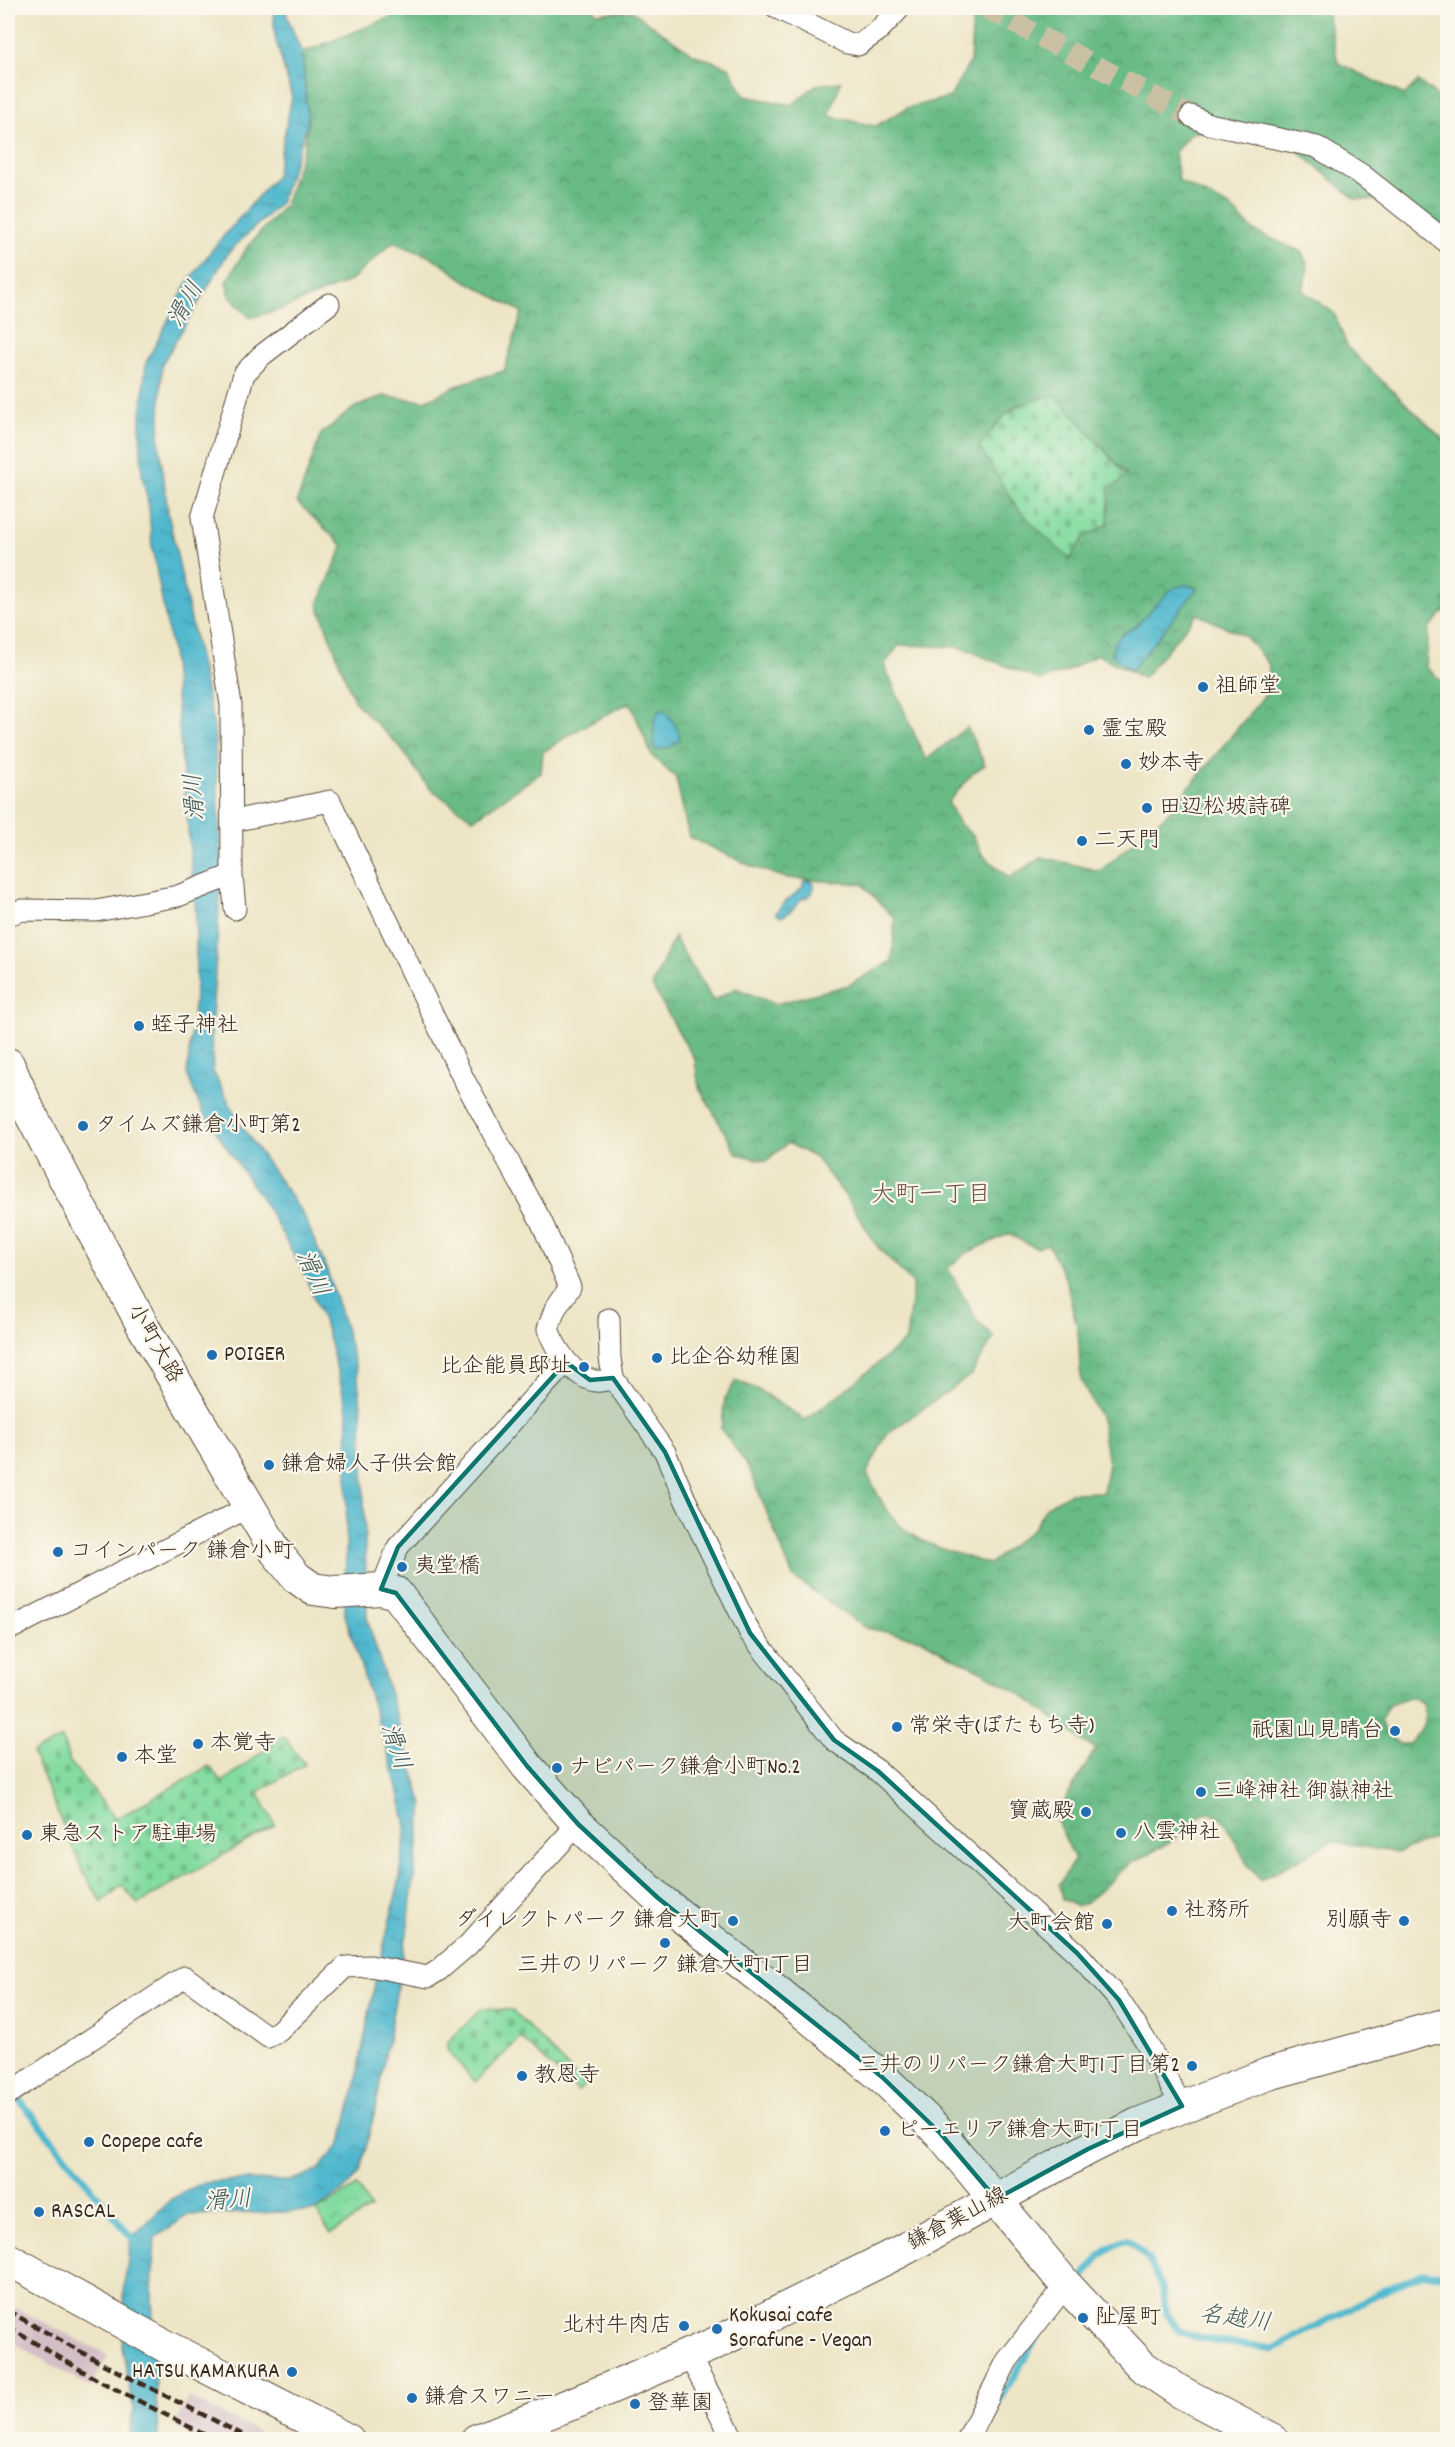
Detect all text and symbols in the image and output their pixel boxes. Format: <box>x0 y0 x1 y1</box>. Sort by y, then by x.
water label: 滑川 <box>160 276 214 334</box>
place label: 祖師堂 <box>1215 672 1281 703</box>
marker: 祖師堂 <box>1196 680 1210 694</box>
place label: 霊宝殿 <box>1101 715 1167 746</box>
marker: 霊宝殿 <box>1082 723 1096 737</box>
place label: 妙本寺 <box>1138 749 1204 780</box>
marker: 妙本寺 <box>1119 757 1133 771</box>
water label: 滑川 <box>177 772 215 822</box>
place label: 田辺松坡詩碑 <box>1159 793 1291 824</box>
marker: 田辺松坡詩碑 <box>1140 801 1154 815</box>
place label: 二天門 <box>1094 826 1160 857</box>
marker: 二天門 <box>1075 834 1089 848</box>
place label: 蛭子神社 <box>151 1011 239 1042</box>
marker: 蛭子神社 <box>132 1019 146 1033</box>
place label: タイムズ鎌倉小町第2 <box>95 1111 301 1142</box>
marker: タイムズ鎌倉小町第2 <box>76 1119 90 1133</box>
district label: 大町一丁目 <box>871 1179 991 1213</box>
water label: 滑川 <box>286 1245 336 1303</box>
street label: 小町大路 <box>119 1298 189 1390</box>
place label: POIGER <box>224 1340 285 1371</box>
place label: 比企谷幼稚園 <box>669 1343 801 1374</box>
marker: POIGER <box>205 1348 219 1362</box>
marker: 比企谷幼稚園 <box>650 1351 664 1365</box>
place label: 比企能員邸址 <box>440 1352 572 1383</box>
marker: 比企能員邸址 <box>577 1360 591 1374</box>
place label: 鎌倉婦人子供会館 <box>281 1450 457 1481</box>
marker: 鎌倉婦人子供会館 <box>262 1458 276 1472</box>
place label: コインパーク 鎌倉小町 <box>70 1537 294 1568</box>
marker: コインパーク 鎌倉小町 <box>51 1545 65 1559</box>
place label: 夷堂橋 <box>414 1552 480 1583</box>
marker: 夷堂橋 <box>395 1560 409 1574</box>
place label: 常栄寺(ぼたもち寺) <box>909 1712 1094 1743</box>
place label: 祇園山見晴台 <box>1251 1716 1383 1747</box>
water label: 滑川 <box>370 1719 418 1775</box>
marker: 常栄寺(ぼたもち寺) <box>890 1720 904 1734</box>
marker: 祇園山見晴台 <box>1388 1724 1402 1738</box>
place label: 本覚寺 <box>210 1729 276 1760</box>
marker: 本覚寺 <box>191 1737 205 1751</box>
place label: 本堂 <box>134 1742 178 1773</box>
marker: 本堂 <box>115 1750 129 1764</box>
place label: ナビパーク鎌倉小町No.2 <box>569 1753 801 1784</box>
marker: ナビパーク鎌倉小町No.2 <box>550 1761 564 1775</box>
place label: 三峰神社 御嶽神社 <box>1213 1777 1394 1808</box>
marker: 三峰神社 御嶽神社 <box>1194 1785 1208 1799</box>
place label: 寶蔵殿 <box>1008 1797 1074 1828</box>
marker: 寶蔵殿 <box>1079 1805 1093 1819</box>
place label: 八雲神社 <box>1133 1818 1221 1849</box>
place label: 東急ストア駐車場 <box>39 1820 217 1851</box>
marker: 八雲神社 <box>1114 1826 1128 1840</box>
marker: 東急ストア駐車場 <box>20 1828 34 1842</box>
place label: 社務所 <box>1184 1896 1250 1927</box>
marker: 社務所 <box>1165 1904 1179 1918</box>
place label: ダイレクトパーク 鎌倉大町 <box>455 1906 721 1937</box>
place label: 別願寺 <box>1326 1906 1392 1937</box>
place label: 大町会館 <box>1007 1909 1095 1940</box>
marker: ダイレクトパーク 鎌倉大町 <box>726 1914 740 1928</box>
marker: 別願寺 <box>1397 1914 1411 1928</box>
marker: 大町会館 <box>1100 1917 1114 1931</box>
marker: 三井のリパーク 鎌倉大町1丁目 <box>658 1936 672 1950</box>
place label: 三井のリパーク 鎌倉大町1丁目 <box>517 1951 813 1982</box>
place label: 三井のリパーク鎌倉大町1丁目第2 <box>858 2051 1180 2082</box>
marker: 三井のリパーク鎌倉大町1丁目第2 <box>1185 2059 1199 2073</box>
place label: 教恩寺 <box>534 2061 600 2092</box>
marker: 教恩寺 <box>515 2069 529 2083</box>
place label: ピーエリア鎌倉大町1丁目 <box>897 2116 1143 2147</box>
marker: ピーエリア鎌倉大町1丁目 <box>878 2124 892 2138</box>
place label: Copepe cafe <box>101 2127 203 2158</box>
marker: Copepe cafe <box>82 2135 96 2149</box>
street label: 鎌倉葉山線 <box>902 2180 1014 2260</box>
water label: 滑川 <box>203 2183 253 2221</box>
place label: RASCAL <box>51 2197 115 2228</box>
marker: RASCAL <box>32 2205 46 2219</box>
water label: 名越川 <box>1197 2298 1273 2342</box>
place label: Kokusai cafe Sorafune - Vegan <box>729 2301 872 2357</box>
place label: 阯屋町 <box>1095 2303 1161 2334</box>
place label: 北村牛肉店 <box>562 2311 672 2342</box>
marker: 阯屋町 <box>1076 2311 1090 2325</box>
marker: 北村牛肉店 <box>677 2319 691 2333</box>
marker: Kokusai cafe Sorafune - Vegan <box>710 2322 724 2336</box>
place label: HATSU KAMAKURA <box>132 2357 280 2388</box>
marker: HATSU KAMAKURA <box>285 2365 299 2379</box>
place label: 鎌倉スワニー <box>424 2383 556 2414</box>
place label: 登華園 <box>647 2389 713 2420</box>
marker: 鎌倉スワニー <box>405 2391 419 2405</box>
marker: 登華園 <box>628 2397 642 2411</box>

